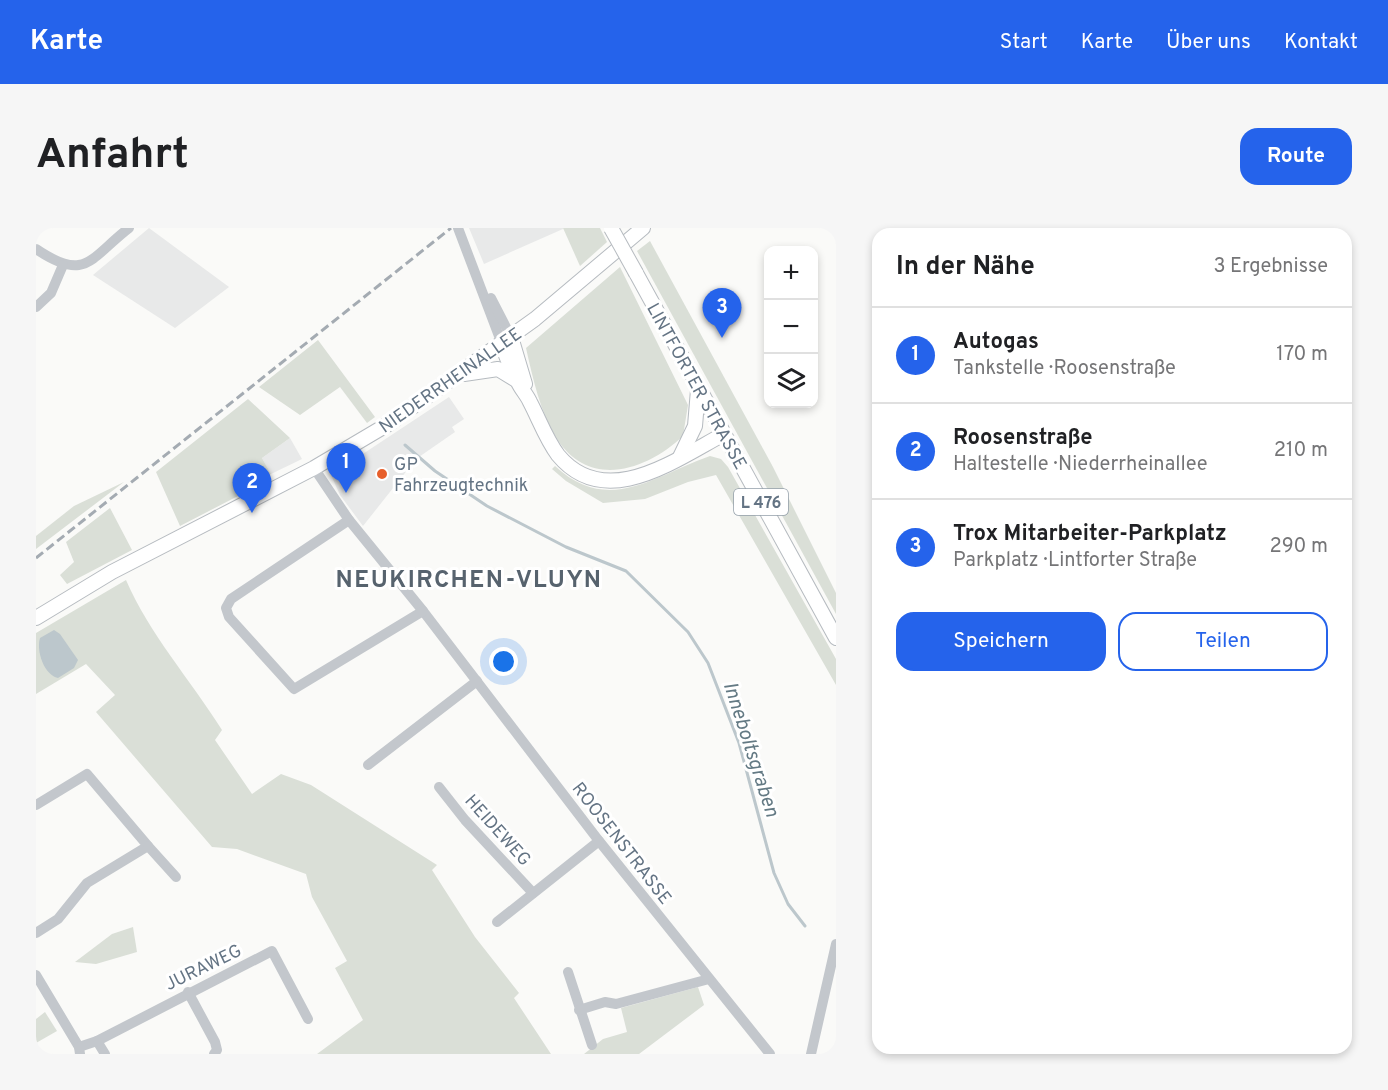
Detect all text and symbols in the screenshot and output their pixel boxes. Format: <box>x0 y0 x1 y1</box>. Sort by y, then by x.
text: Karte <box>30 24 103 60</box>
text: Start <box>1000 29 1048 56</box>
text: Karte <box>1081 29 1133 56</box>
text: Über uns <box>1166 29 1251 56</box>
text: Kontakt <box>1284 29 1358 56</box>
button: Route <box>1240 128 1352 185</box>
text: Anfahrt <box>36 130 189 183</box>
map controls <box>764 246 818 408</box>
button: + <box>764 246 818 300</box>
text: In der Nähe <box>896 251 1035 284</box>
text: 3 Ergebnisse <box>1213 254 1328 280</box>
pin: 3 <box>702 288 742 338</box>
street label: LINTFORTER STRASSE <box>640 299 751 474</box>
button: − <box>764 300 818 354</box>
street label: NIEDERRHEINALLEE <box>375 323 527 439</box>
text: Autogas <box>953 329 1039 356</box>
text: 1 <box>912 342 920 368</box>
text: 170 m <box>1276 342 1328 368</box>
button: layers <box>764 354 818 408</box>
text: Tankstelle · Roosenstraße <box>953 356 1176 382</box>
text: Roosenstraße <box>953 425 1093 452</box>
text: 2 <box>909 438 922 464</box>
text: 210 m <box>1274 438 1328 464</box>
pin: 1 <box>326 444 366 493</box>
text: Haltestelle · Niederrheinallee <box>953 452 1208 478</box>
place label: GP Fahrzeugtechnik <box>394 454 528 498</box>
pin: 2 <box>232 464 272 513</box>
marker: GP Fahrzeugtechnik <box>375 467 389 481</box>
road number: L 476 <box>734 489 788 515</box>
text: Trox Mitarbeiter-Parkplatz <box>953 521 1227 548</box>
text: 3 <box>910 534 922 560</box>
text: 290 m <box>1270 534 1328 560</box>
text: Parkplatz · Lintforter Straße <box>953 548 1197 574</box>
district label: NEUKIRCHEN-VLUYN <box>336 566 602 596</box>
button: Speichern <box>896 612 1106 671</box>
button: Teilen <box>1118 612 1328 671</box>
your location <box>489 647 518 676</box>
water label: Inneboltsgraben <box>716 679 784 821</box>
street label: ROOSENSTRASSE <box>566 778 676 910</box>
street label: HEIDEWEG <box>459 790 535 872</box>
street label: JURAWEG <box>161 940 246 997</box>

